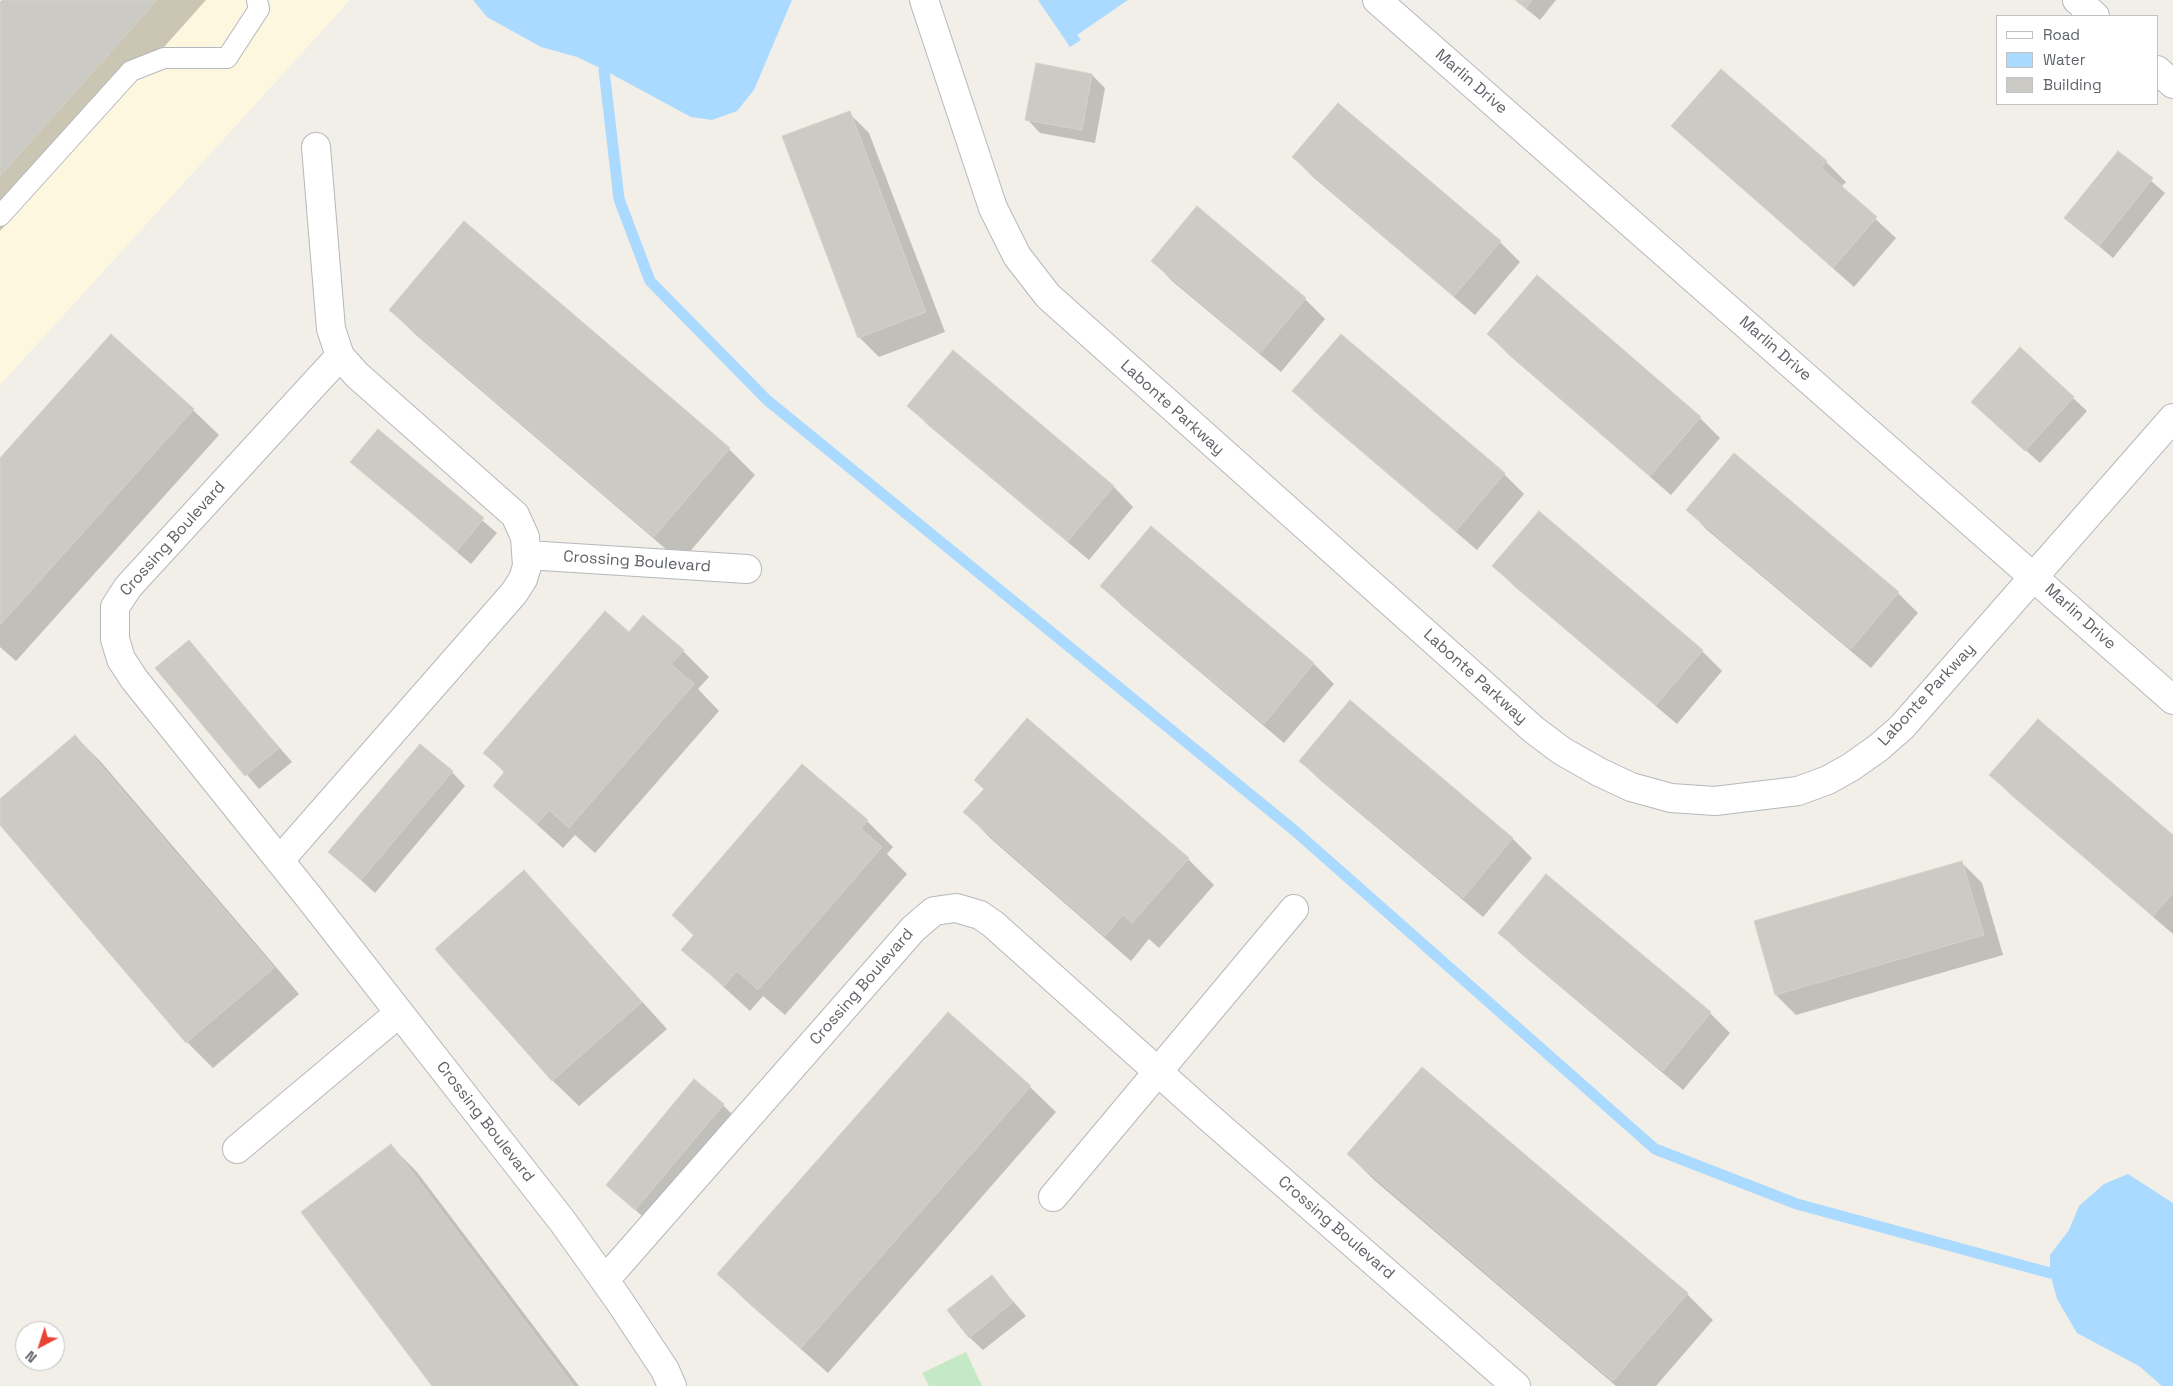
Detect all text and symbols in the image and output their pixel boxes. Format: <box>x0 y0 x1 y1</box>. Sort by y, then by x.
legend <box>1996 15 2158 105</box>
text: Road <box>2043 25 2080 44</box>
street label: Marlin Drive <box>1431 46 1511 118</box>
text: Water <box>2043 50 2085 69</box>
text: Building <box>2043 75 2102 94</box>
street label: Marlin Drive <box>1735 313 1815 385</box>
street label: Labonte Parkway <box>1116 356 1228 460</box>
street label: Crossing Boulevard <box>116 478 230 600</box>
street label: Crossing Boulevard <box>563 547 711 577</box>
street label: Marlin Drive <box>2040 580 2120 654</box>
street label: Labonte Parkway <box>1419 625 1531 729</box>
street label: Labonte Parkway <box>1875 640 1979 750</box>
street label: Crossing Boulevard <box>806 925 918 1049</box>
street label: Crossing Boulevard <box>432 1058 538 1186</box>
street label: Crossing Boulevard <box>1274 1172 1398 1284</box>
north arrow <box>15 1321 65 1371</box>
text: N <box>22 1347 40 1367</box>

